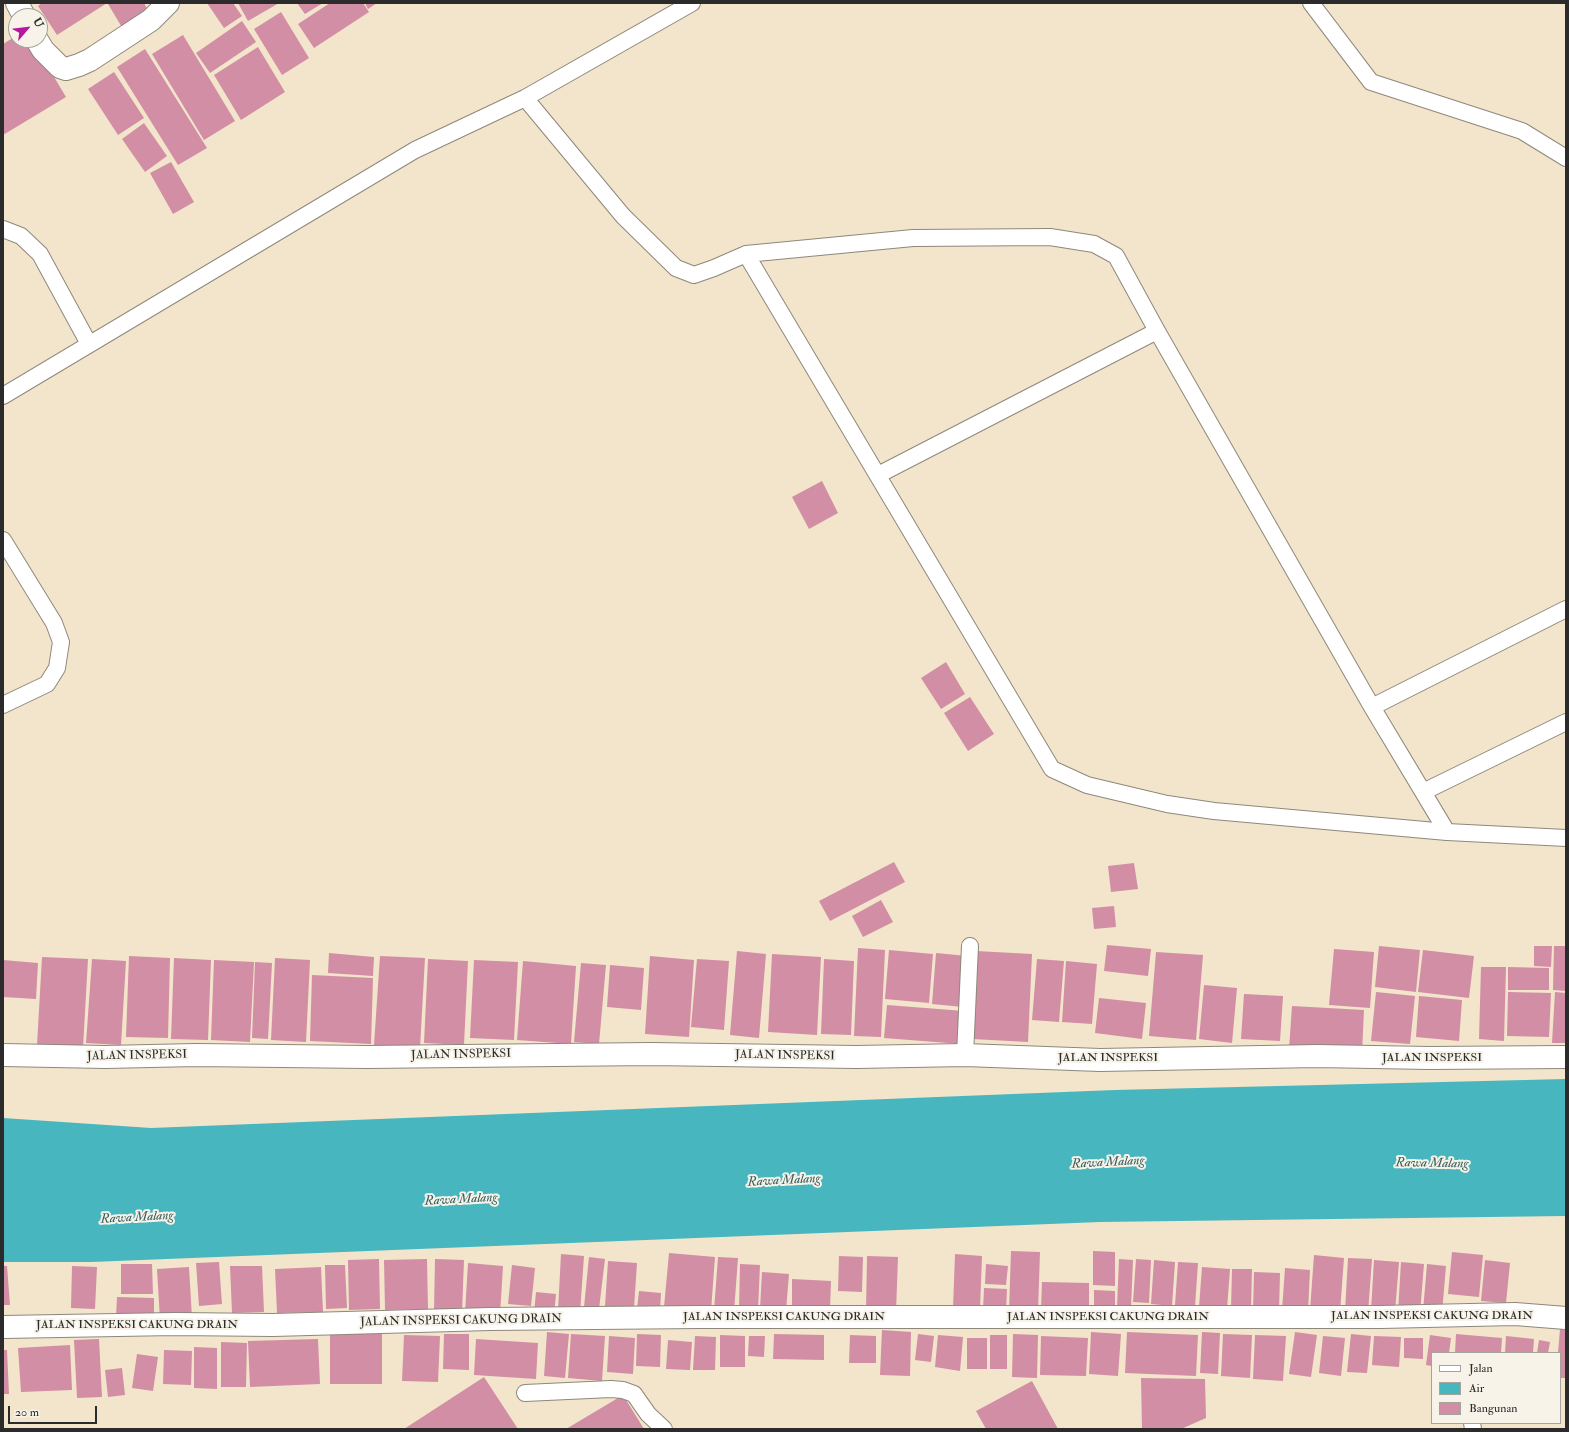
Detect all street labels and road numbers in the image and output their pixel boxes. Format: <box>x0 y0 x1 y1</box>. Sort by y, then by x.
street label: JALAN INSPEKSI <box>411 1047 511 1063</box>
street label: JALAN INSPEKSI <box>87 1048 187 1064</box>
street label: JALAN INSPEKSI <box>735 1048 835 1064</box>
street label: JALAN INSPEKSI <box>1058 1051 1158 1065</box>
street label: JALAN INSPEKSI <box>1382 1051 1482 1065</box>
street label: JALAN INSPEKSI CAKUNG DRAIN <box>1331 1309 1533 1323</box>
street label: JALAN INSPEKSI CAKUNG DRAIN <box>683 1310 885 1324</box>
street label: JALAN INSPEKSI CAKUNG DRAIN <box>1007 1310 1209 1324</box>
street label: JALAN INSPEKSI CAKUNG DRAIN <box>360 1312 562 1330</box>
street label: JALAN INSPEKSI CAKUNG DRAIN <box>36 1318 238 1332</box>

